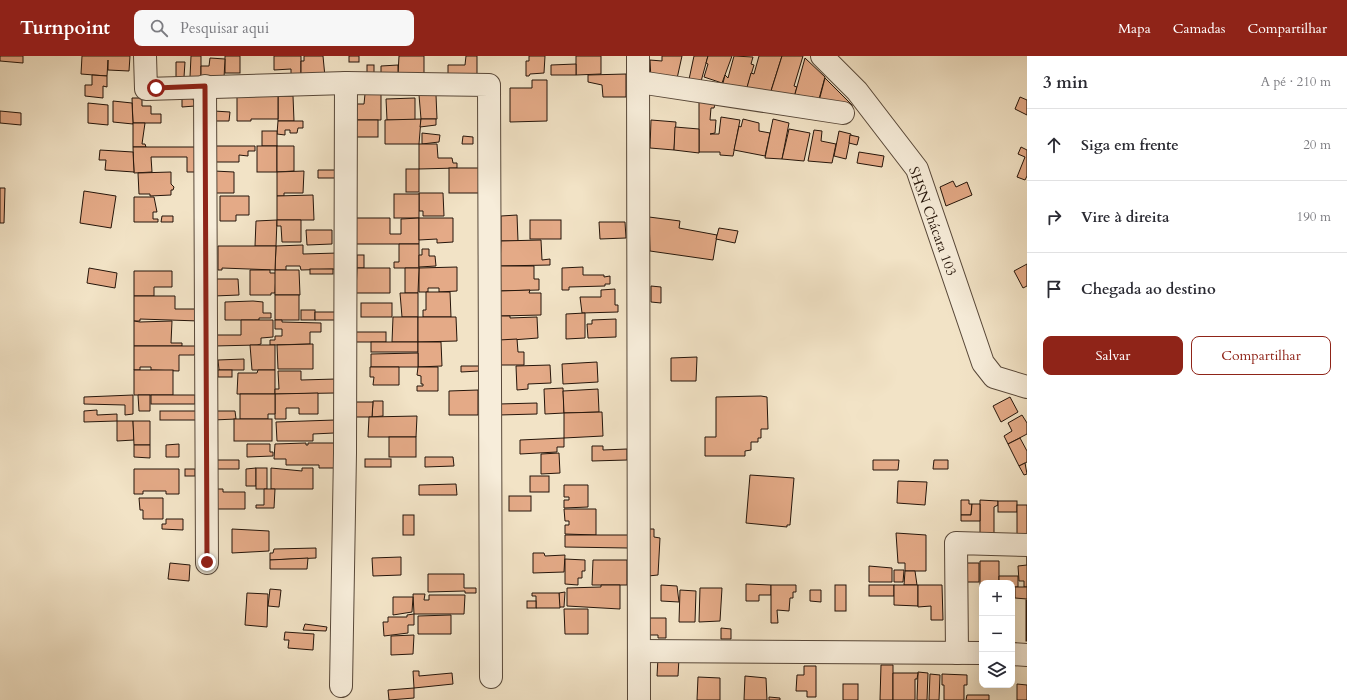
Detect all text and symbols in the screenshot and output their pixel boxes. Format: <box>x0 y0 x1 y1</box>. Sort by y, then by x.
search box <box>134 10 414 46</box>
text: Turnpoint <box>20 15 110 41</box>
icon: search <box>148 17 170 39</box>
text: Pesquisar aqui <box>180 18 269 38</box>
text: Mapa <box>1118 19 1151 38</box>
text: Camadas <box>1173 19 1226 38</box>
text: Compartilhar <box>1248 19 1327 38</box>
text: 3 min <box>1043 71 1088 94</box>
text: A pé · 210 m <box>1261 73 1331 91</box>
route start <box>147 79 165 97</box>
icon: ahead <box>1043 134 1065 156</box>
text: Siga em frente <box>1081 135 1179 155</box>
text: 20 m <box>1303 136 1331 154</box>
street label: SHSN Chácara 103 <box>904 164 961 278</box>
icon: right <box>1043 206 1065 228</box>
text: Vire à direita <box>1081 207 1169 227</box>
text: 190 m <box>1297 208 1331 226</box>
icon: arrive <box>1043 278 1065 300</box>
text: Chegada ao destino <box>1081 279 1216 299</box>
button: Salvar <box>1043 336 1183 375</box>
button: Compartilhar <box>1191 336 1331 375</box>
route end <box>198 553 216 571</box>
map controls <box>979 580 1015 688</box>
button: + <box>979 580 1015 616</box>
button: − <box>979 616 1015 652</box>
button: layers <box>979 652 1015 688</box>

